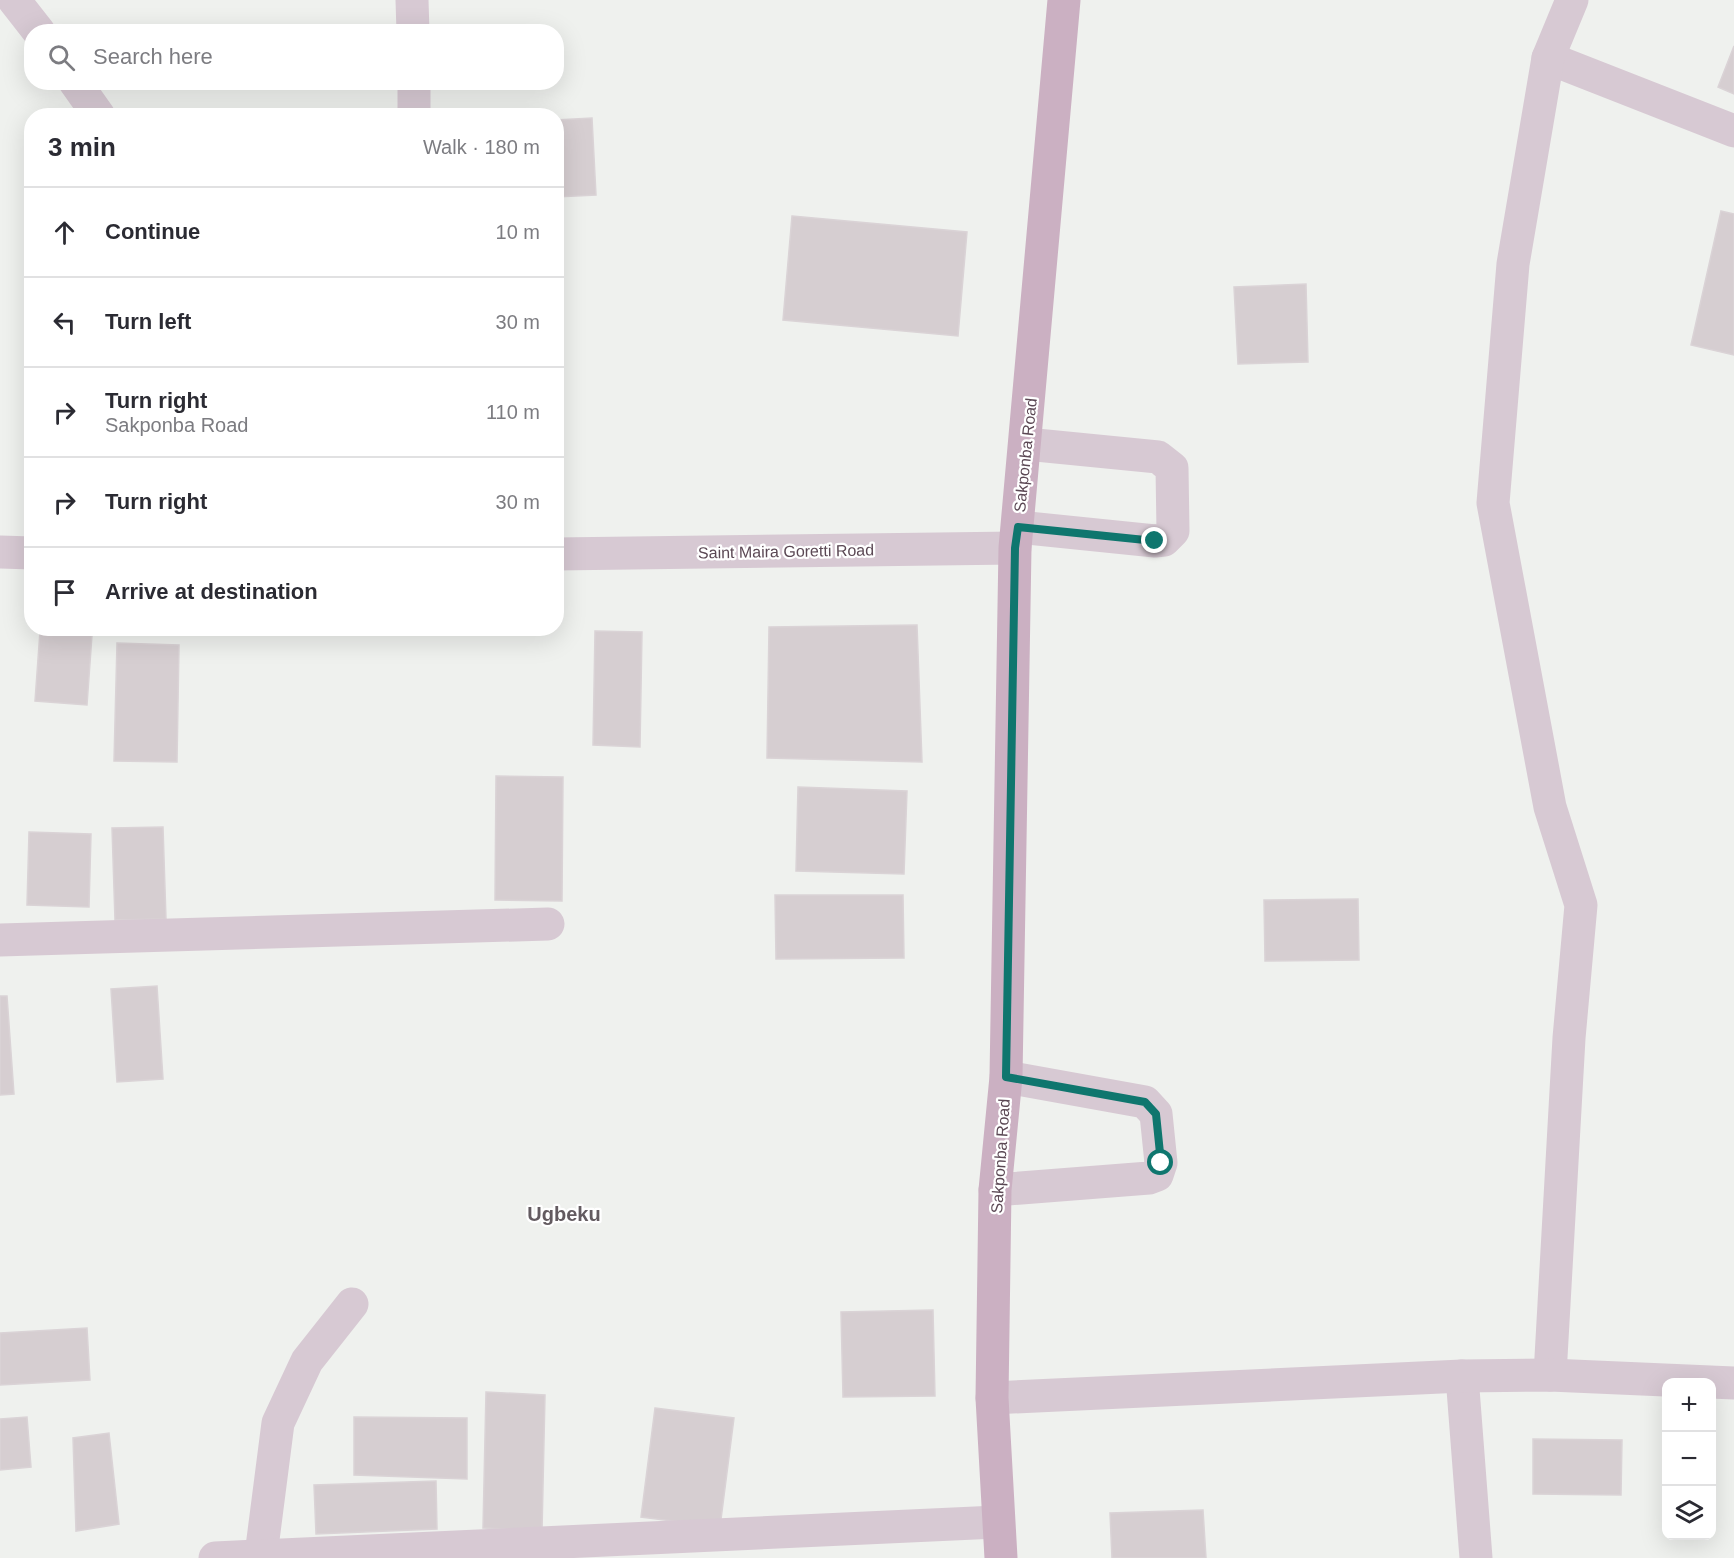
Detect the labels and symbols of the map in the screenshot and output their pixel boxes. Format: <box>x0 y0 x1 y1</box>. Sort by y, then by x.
street label: Sakponba Road <box>1011 397 1040 513</box>
route end <box>1141 527 1167 553</box>
street label: Saint Maira Goretti Road <box>698 541 874 562</box>
street label: Sakponba Road <box>988 1098 1013 1214</box>
route start <box>1147 1149 1173 1175</box>
district label: Ugbeku <box>527 1203 601 1225</box>

